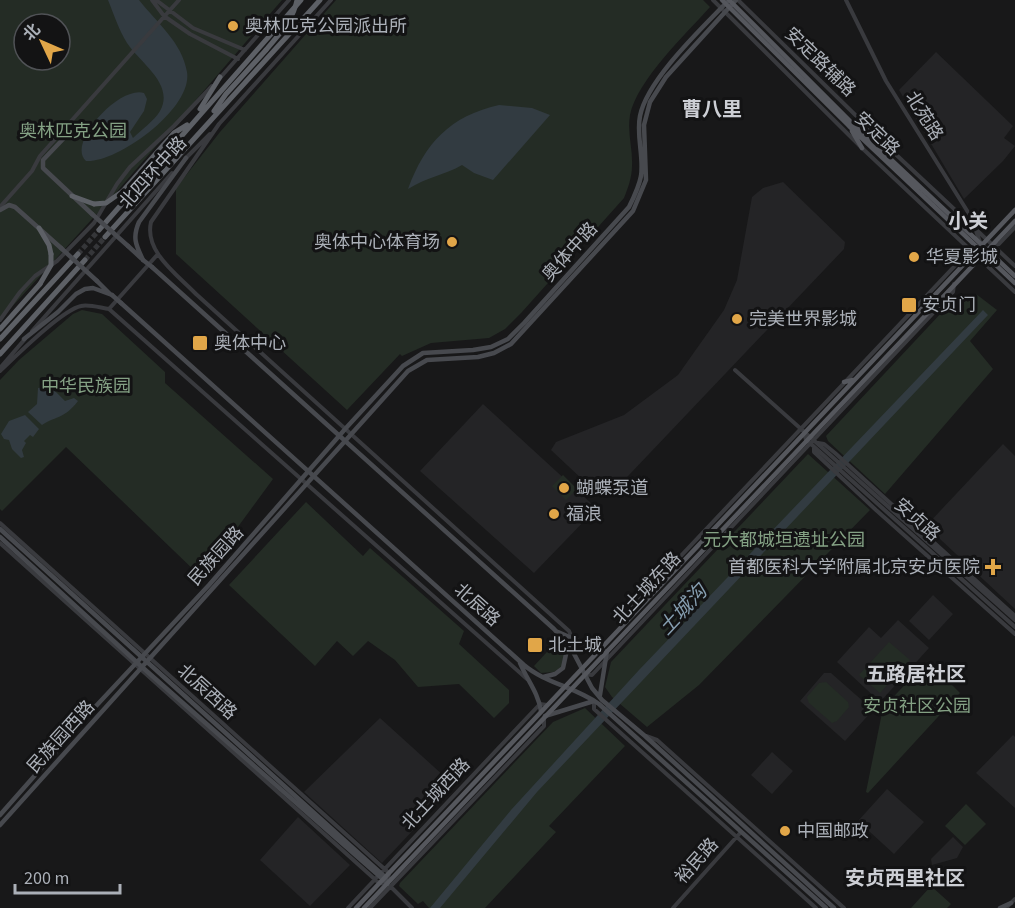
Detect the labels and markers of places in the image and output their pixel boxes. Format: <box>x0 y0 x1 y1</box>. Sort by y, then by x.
place label: 奥林匹克公园派出所 <box>245 14 407 39</box>
marker: 奥林匹克公园派出所 <box>226 19 240 33</box>
place label: 奥体中心体育场 <box>314 230 440 255</box>
marker: 奥体中心体育场 <box>445 235 459 249</box>
place label: 华夏影城 <box>926 245 998 270</box>
marker: 华夏影城 <box>907 250 921 264</box>
place label: 安贞门 <box>922 293 976 318</box>
marker: 安贞门 <box>900 296 918 314</box>
place label: 完美世界影城 <box>749 307 857 332</box>
marker: 完美世界影城 <box>730 312 744 326</box>
place label: 奥体中心 <box>214 331 286 356</box>
marker: 奥体中心 <box>191 334 209 352</box>
place label: 蝴蝶泵道 <box>576 476 648 501</box>
marker: 蝴蝶泵道 <box>557 481 571 495</box>
place label: 福浪 <box>566 502 602 527</box>
marker: 福浪 <box>547 507 561 521</box>
place label: 首都医科大学附属北京安贞医院 <box>728 555 980 580</box>
marker: 首都医科大学附属北京安贞医院 <box>984 558 1002 576</box>
place label: 北土城 <box>548 633 602 658</box>
marker: 北土城 <box>526 636 544 654</box>
place label: 中国邮政 <box>797 819 869 844</box>
marker: 中国邮政 <box>778 824 792 838</box>

